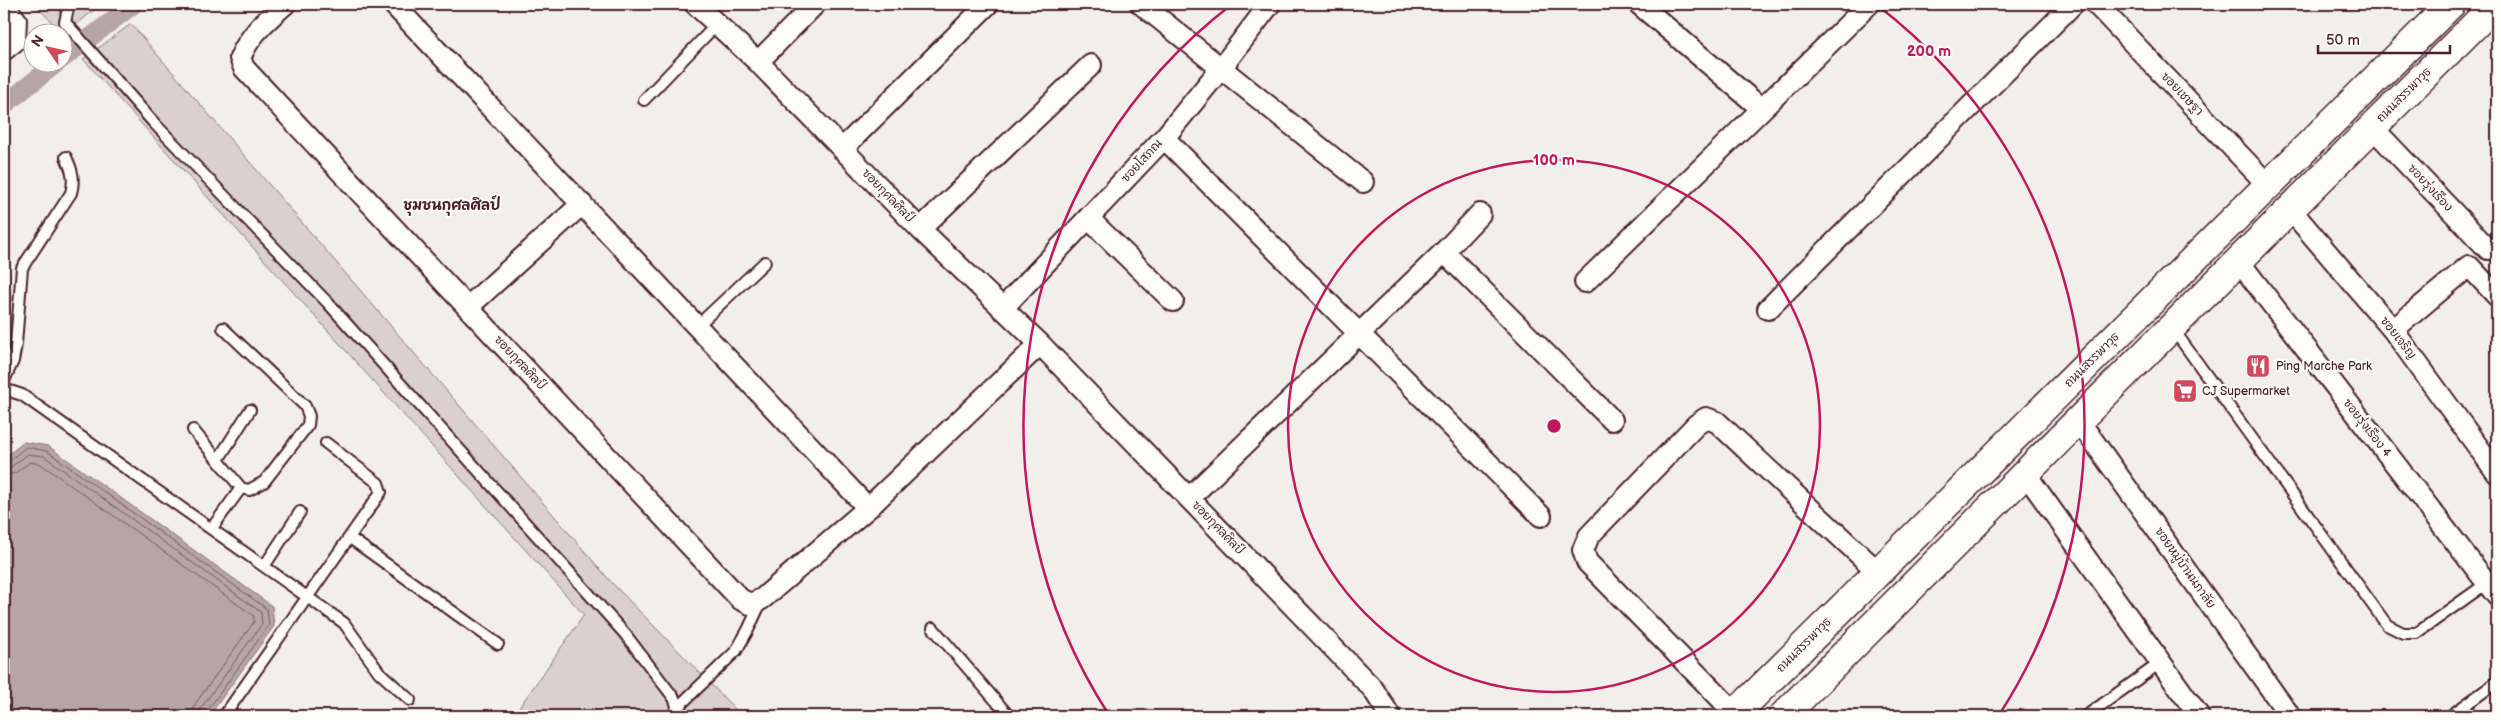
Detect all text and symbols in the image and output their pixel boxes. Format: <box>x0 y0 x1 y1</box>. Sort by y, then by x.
north arrow <box>22 22 72 72</box>
scale bar <box>2318 22 2451 54</box>
text: 50 m <box>2326 31 2360 50</box>
text: N <box>28 32 48 50</box>
text: 200 m <box>1907 42 1951 61</box>
street label: ถนนสรรพาวุธ <box>2373 64 2435 126</box>
street label: ซอยเชษฐา <box>2158 69 2206 119</box>
street label: ซอยโสภณ <box>1118 135 1166 186</box>
text: 100 m <box>1533 151 1575 170</box>
street label: ซอยรุ่งเรือง <box>2404 161 2456 216</box>
street label: ซอยกุศลศิลป์ <box>858 165 918 227</box>
district label: ชุมชนกุศลศิลป์ <box>403 195 501 216</box>
street label: ซอยเจริญ <box>2377 314 2419 362</box>
street label: ถนนสรรพาวุธ <box>2061 329 2123 391</box>
street label: ซอยกุศลศิลป์ <box>490 332 550 394</box>
restaurant icon: Ping Marche Park <box>2245 353 2271 379</box>
place label: Ping Marche Park <box>2276 359 2372 374</box>
supermarket icon: CJ Supermarket <box>2172 378 2198 404</box>
place label: CJ Supermarket <box>2202 384 2290 399</box>
street label: ซอยรุ่งเรือง 4 <box>2339 395 2396 461</box>
centre of rings <box>1545 417 1563 435</box>
street label: ซอยกุศลศิลป์ <box>1188 497 1248 559</box>
street label: ซอยหมู่บ้านนภาลัย <box>2151 524 2219 612</box>
street label: ถนนสรรพาวุธ <box>1773 614 1835 676</box>

